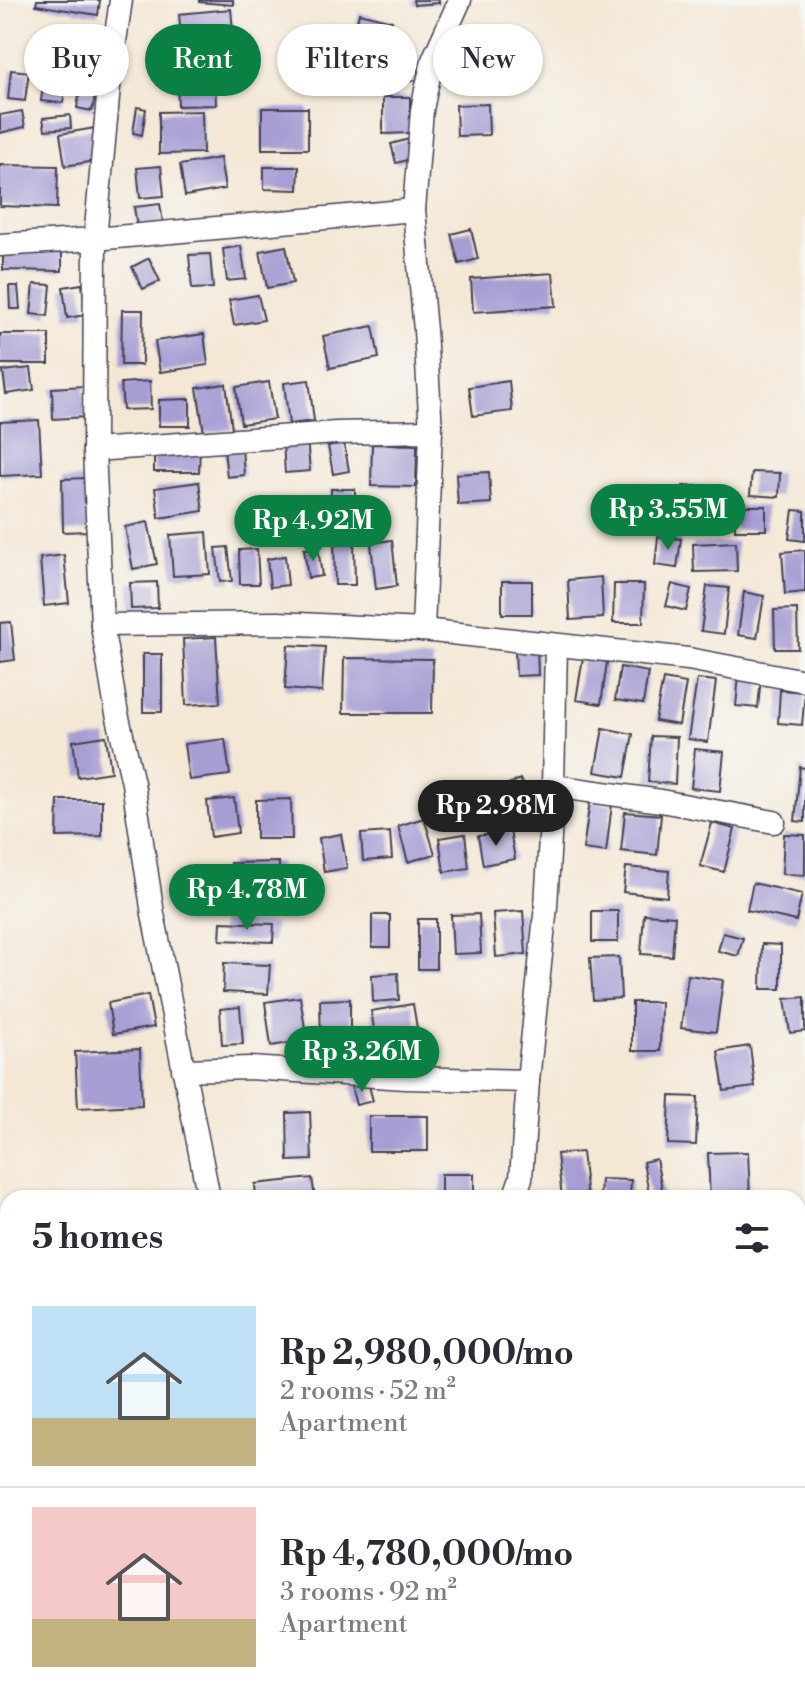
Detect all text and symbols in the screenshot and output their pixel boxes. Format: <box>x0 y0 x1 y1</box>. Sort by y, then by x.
chip: Buy <box>24 24 129 96</box>
chip: Rent <box>145 24 261 96</box>
chip: Filters <box>277 24 417 96</box>
chip: New <box>433 24 543 96</box>
pin: Rp 3.55M <box>585 484 751 552</box>
text: Rp 3.55M <box>608 494 728 526</box>
pin: Rp 4.92M <box>230 495 396 563</box>
text: Rp 4.92M <box>252 505 374 537</box>
pin: Rp 2.98M <box>413 780 579 848</box>
text: Rp 2.98M <box>436 790 556 822</box>
pin: Rp 4.78M <box>164 864 330 932</box>
text: Rp 4.78M <box>187 874 307 906</box>
pin: Rp 3.26M <box>279 1026 445 1094</box>
text: Rp 3.26M <box>302 1036 422 1068</box>
icon: filters <box>730 1216 774 1260</box>
text: 5 homes <box>32 1217 163 1259</box>
text: Rp 2,980,000/mo <box>280 1333 574 1375</box>
icon: home <box>96 1338 192 1434</box>
text: 2 rooms · 52 m² <box>280 1375 456 1407</box>
text: Apartment <box>280 1407 408 1439</box>
text: Rp 4,780,000/mo <box>280 1534 573 1576</box>
icon: home <box>96 1539 192 1635</box>
text: 3 rooms · 92 m² <box>280 1576 457 1608</box>
text: Apartment <box>280 1608 408 1640</box>

